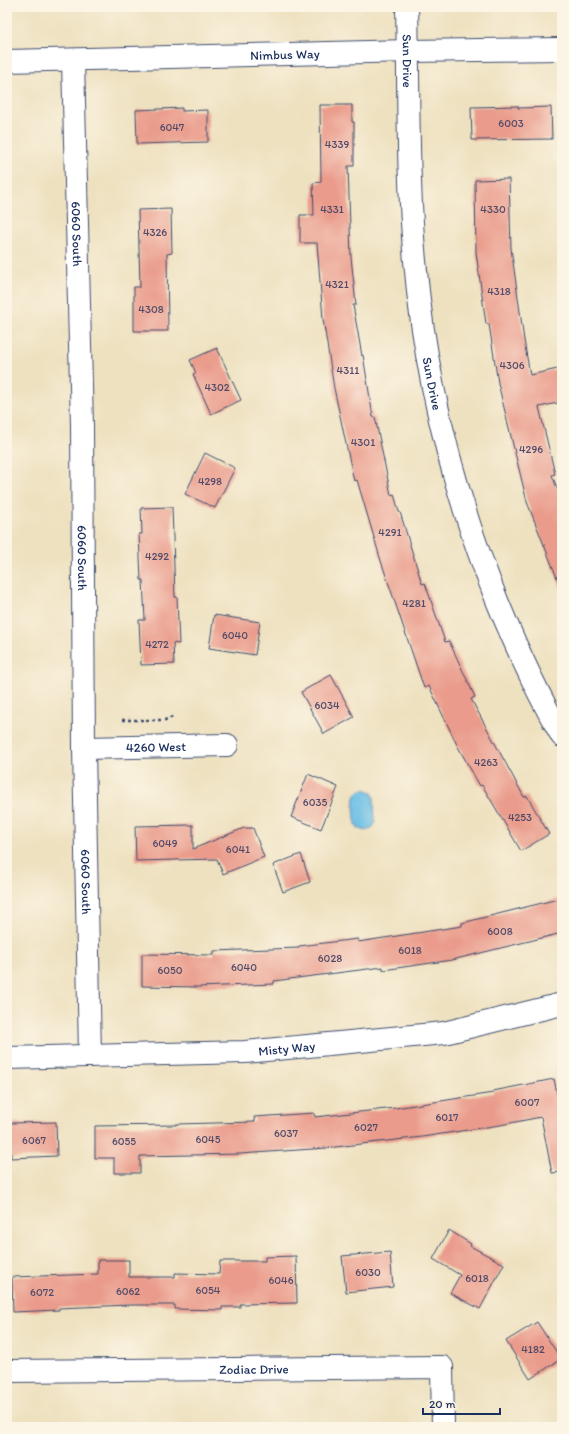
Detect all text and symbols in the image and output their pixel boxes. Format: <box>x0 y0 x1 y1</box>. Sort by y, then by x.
street label: Sun Drive <box>400 34 416 88</box>
street label: Nimbus Way <box>250 46 320 62</box>
house number: 6003 <box>498 117 524 130</box>
house number: 6047 <box>160 121 185 134</box>
house number: 4339 <box>325 138 349 151</box>
street label: 6060 South <box>69 201 86 267</box>
house number: 4331 <box>320 203 344 216</box>
house number: 4330 <box>480 203 506 216</box>
house number: 4326 <box>143 226 167 239</box>
house number: 4321 <box>325 278 349 291</box>
house number: 4318 <box>487 285 511 298</box>
house number: 4308 <box>138 303 164 316</box>
street label: Sun Drive <box>420 356 445 411</box>
house number: 4306 <box>499 359 525 372</box>
house number: 4311 <box>337 364 359 377</box>
house number: 4302 <box>204 381 230 394</box>
house number: 4301 <box>351 436 375 449</box>
house number: 4296 <box>519 443 543 456</box>
house number: 4298 <box>198 475 222 488</box>
street label: 6060 South <box>75 525 91 591</box>
house number: 4291 <box>378 526 402 539</box>
house number: 4292 <box>145 550 169 563</box>
house number: 4281 <box>402 597 426 610</box>
house number: 6040 <box>222 629 248 642</box>
house number: 4272 <box>145 638 169 651</box>
house number: 6034 <box>314 699 340 712</box>
street label: 4260 West <box>126 738 186 755</box>
house number: 4263 <box>474 756 498 769</box>
house number: 6035 <box>303 796 327 809</box>
house number: 4253 <box>508 811 532 824</box>
house number: 6049 <box>153 837 178 850</box>
house number: 6041 <box>226 843 250 856</box>
street label: 6060 South <box>78 849 95 915</box>
house number: 6008 <box>487 925 513 938</box>
house number: 6018 <box>398 944 422 957</box>
house number: 6028 <box>318 952 342 965</box>
house number: 6040 <box>231 961 257 974</box>
house number: 6050 <box>157 964 183 977</box>
street label: Misty Way <box>258 1038 316 1058</box>
house number: 6007 <box>515 1096 540 1109</box>
house number: 6017 <box>435 1111 459 1124</box>
house number: 6027 <box>354 1121 378 1134</box>
house number: 6037 <box>274 1127 299 1140</box>
house number: 6045 <box>196 1133 221 1146</box>
house number: 6067 <box>22 1134 46 1147</box>
house number: 6055 <box>112 1135 136 1148</box>
house number: 6030 <box>355 1266 381 1279</box>
house number: 6018 <box>465 1272 489 1285</box>
house number: 6046 <box>268 1274 294 1287</box>
house number: 6054 <box>196 1284 221 1297</box>
house number: 6062 <box>116 1285 140 1298</box>
house number: 6072 <box>30 1286 54 1299</box>
house number: 4182 <box>521 1343 545 1356</box>
street label: Zodiac Drive <box>219 1361 289 1377</box>
scale bar <box>423 1390 500 1416</box>
text: 20 m <box>429 1397 456 1411</box>

